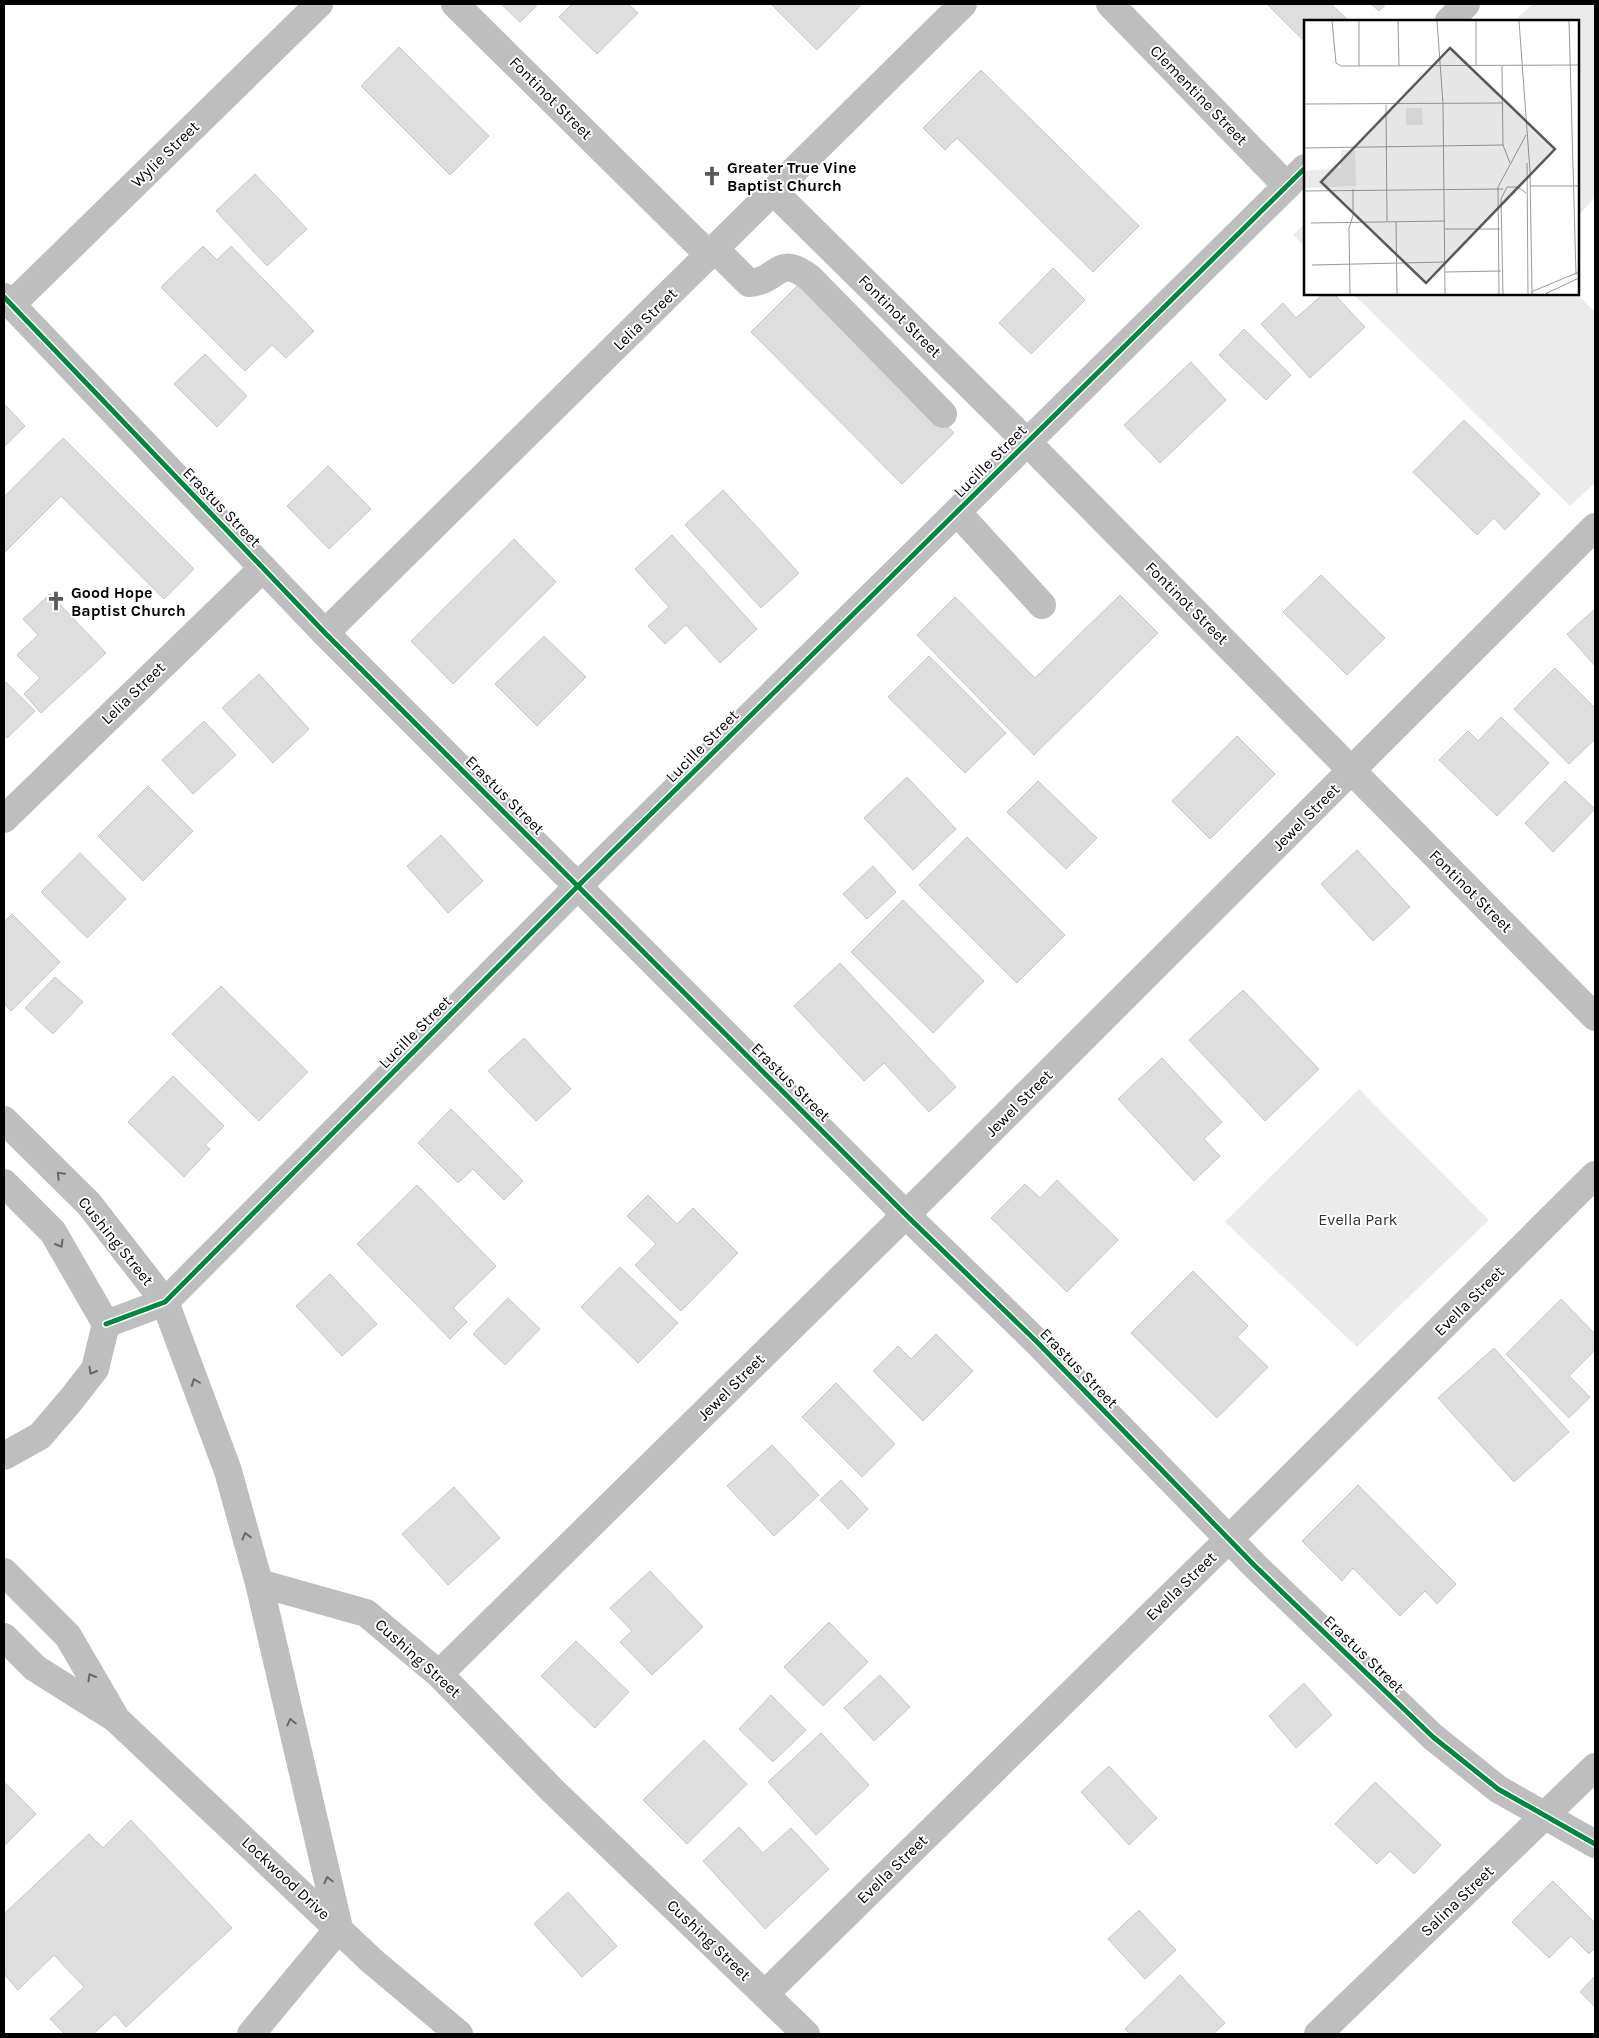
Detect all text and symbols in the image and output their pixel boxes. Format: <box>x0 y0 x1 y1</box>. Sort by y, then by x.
inset map <box>1304 20 1579 295</box>
street label: Clementine Street <box>1146 41 1252 149</box>
street label: Fontinot Street <box>506 53 596 143</box>
street label: Wylie Street <box>127 117 203 191</box>
place label: Greater True Vine Baptist Church <box>727 158 856 195</box>
church icon: Greater True Vine Baptist Church <box>701 165 723 187</box>
street label: Fontinot Street <box>855 271 945 361</box>
street label: Lelia Street <box>609 284 681 354</box>
street label: Lucille Street <box>950 421 1030 501</box>
street label: Erastus Street <box>179 463 265 551</box>
street label: Fontinot Street <box>1142 558 1232 648</box>
place label: Good Hope Baptist Church <box>71 583 186 620</box>
church icon: Good Hope Baptist Church <box>45 590 67 612</box>
street label: Lelia Street <box>97 658 169 728</box>
street label: Lucille Street <box>662 706 742 786</box>
street label: Erastus Street <box>462 752 548 838</box>
street label: Jewel Street <box>1269 780 1343 854</box>
street label: Fontinot Street <box>1426 846 1516 936</box>
street label: Lucille Street <box>375 992 455 1072</box>
street label: Erastus Street <box>748 1039 834 1125</box>
street label: Jewel Street <box>982 1066 1056 1140</box>
one-way arrow <box>57 1172 66 1181</box>
street label: Cushing Street <box>74 1193 158 1289</box>
park label: Evella Park <box>1318 1210 1398 1229</box>
one-way arrow <box>54 1239 64 1248</box>
street label: Evella Street <box>1430 1262 1508 1340</box>
street label: Erastus Street <box>1036 1324 1122 1412</box>
street label: Jewel Street <box>694 1350 768 1424</box>
one-way arrow <box>88 1365 98 1374</box>
one-way arrow <box>191 1378 201 1386</box>
one-way arrow <box>241 1531 252 1540</box>
street label: Evella Street <box>1142 1548 1220 1624</box>
street label: Erastus Street <box>1320 1611 1408 1697</box>
street label: Cushing Street <box>371 1615 465 1701</box>
one-way arrow <box>88 1673 98 1682</box>
one-way arrow <box>286 1717 297 1726</box>
street label: Evella Street <box>853 1831 931 1907</box>
street label: Lockwood Drive <box>238 1832 334 1924</box>
street label: Salina Street <box>1417 1862 1497 1940</box>
one-way arrow <box>323 1876 333 1885</box>
street label: Cushing Street <box>663 1895 755 1985</box>

